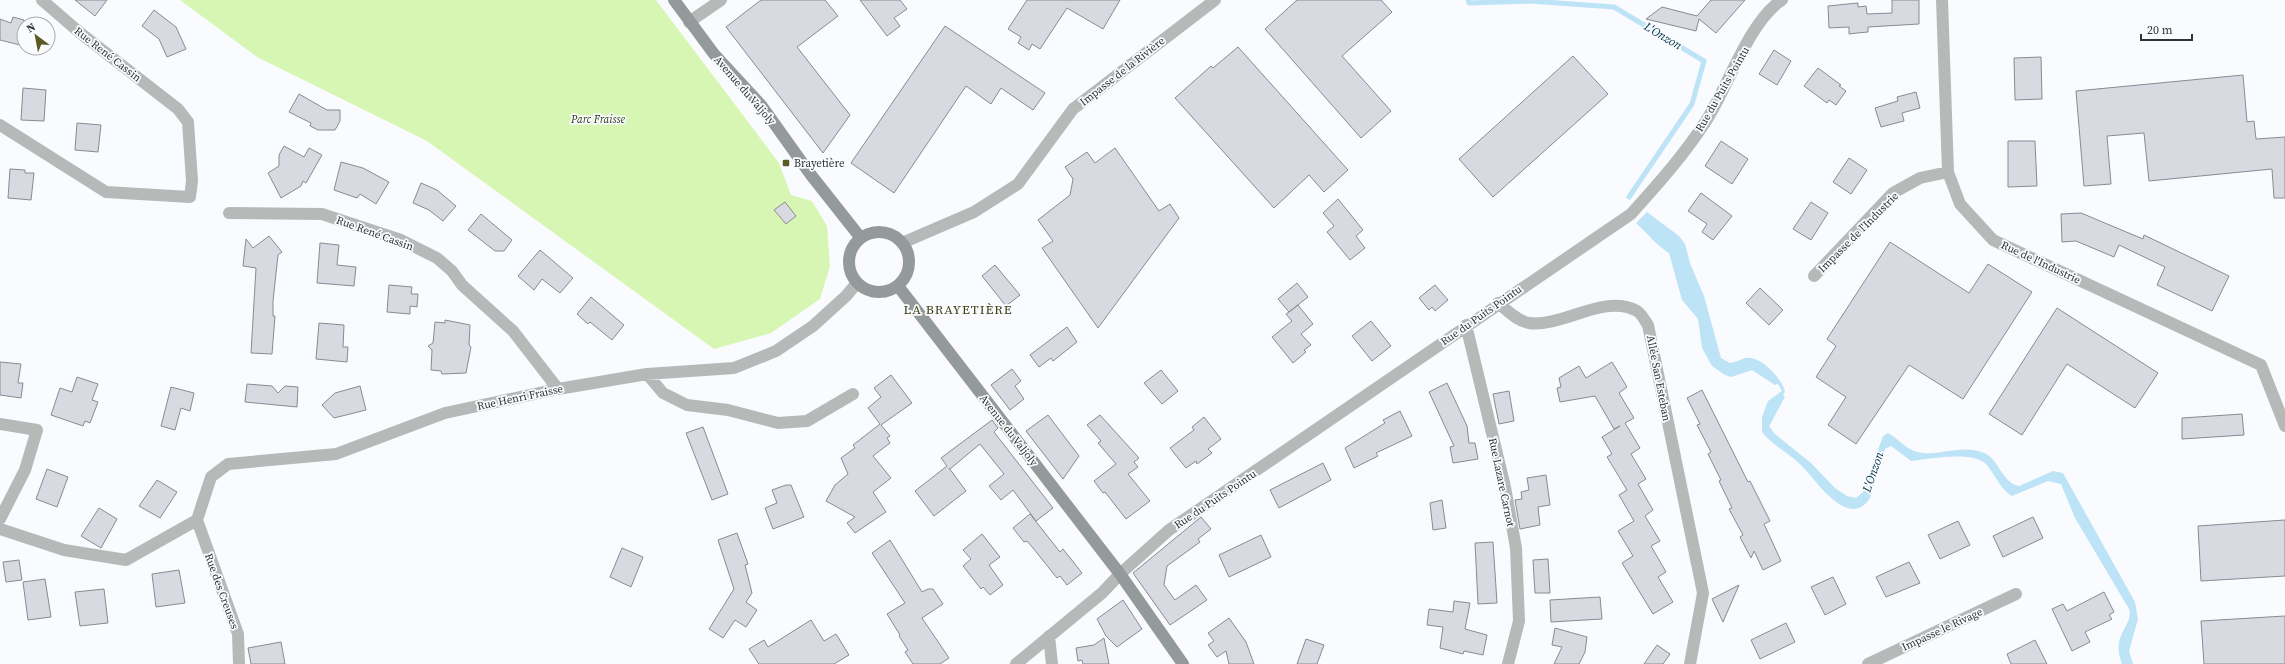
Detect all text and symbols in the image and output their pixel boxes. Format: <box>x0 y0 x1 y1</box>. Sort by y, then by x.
north arrow <box>16 16 56 56</box>
scale bar <box>2141 16 2192 42</box>
water label: L'Onzon <box>1640 18 1685 54</box>
text: N <box>24 19 38 36</box>
text: 20 m <box>2147 22 2173 38</box>
street label: Rue René Cassin <box>71 24 145 85</box>
street label: Impasse de la Rivière <box>1077 33 1168 109</box>
street label: Rue du Puits Pointu <box>1692 43 1753 135</box>
street label: Avenue du Valjoly <box>711 53 779 128</box>
park label: Parc Fraisse <box>570 112 626 127</box>
place label: Brayetière <box>794 156 845 171</box>
marker: Brayetière <box>781 158 791 168</box>
street label: Impasse de l'Industrie <box>1815 189 1902 276</box>
street label: Rue René Cassin <box>334 213 416 254</box>
street label: Rue de l'Industrie <box>1999 237 2083 288</box>
street label: Rue du Puits Pointu <box>1438 281 1525 349</box>
district label: LA BRAYETIÈRE <box>903 301 1013 318</box>
street label: Allée San Esteban <box>1643 334 1674 423</box>
street label: Rue Henri Fraisse <box>476 381 565 414</box>
street label: Avenue du Valjoly <box>976 392 1041 469</box>
street label: Rue Lazare Carnot <box>1485 436 1518 528</box>
water label: L'Onzon <box>1858 450 1887 495</box>
street label: Rue du Puits Pointu <box>1171 466 1260 532</box>
street label: Rue des Creuses <box>201 551 242 631</box>
street label: Impasse le Rivage <box>1899 604 1985 655</box>

